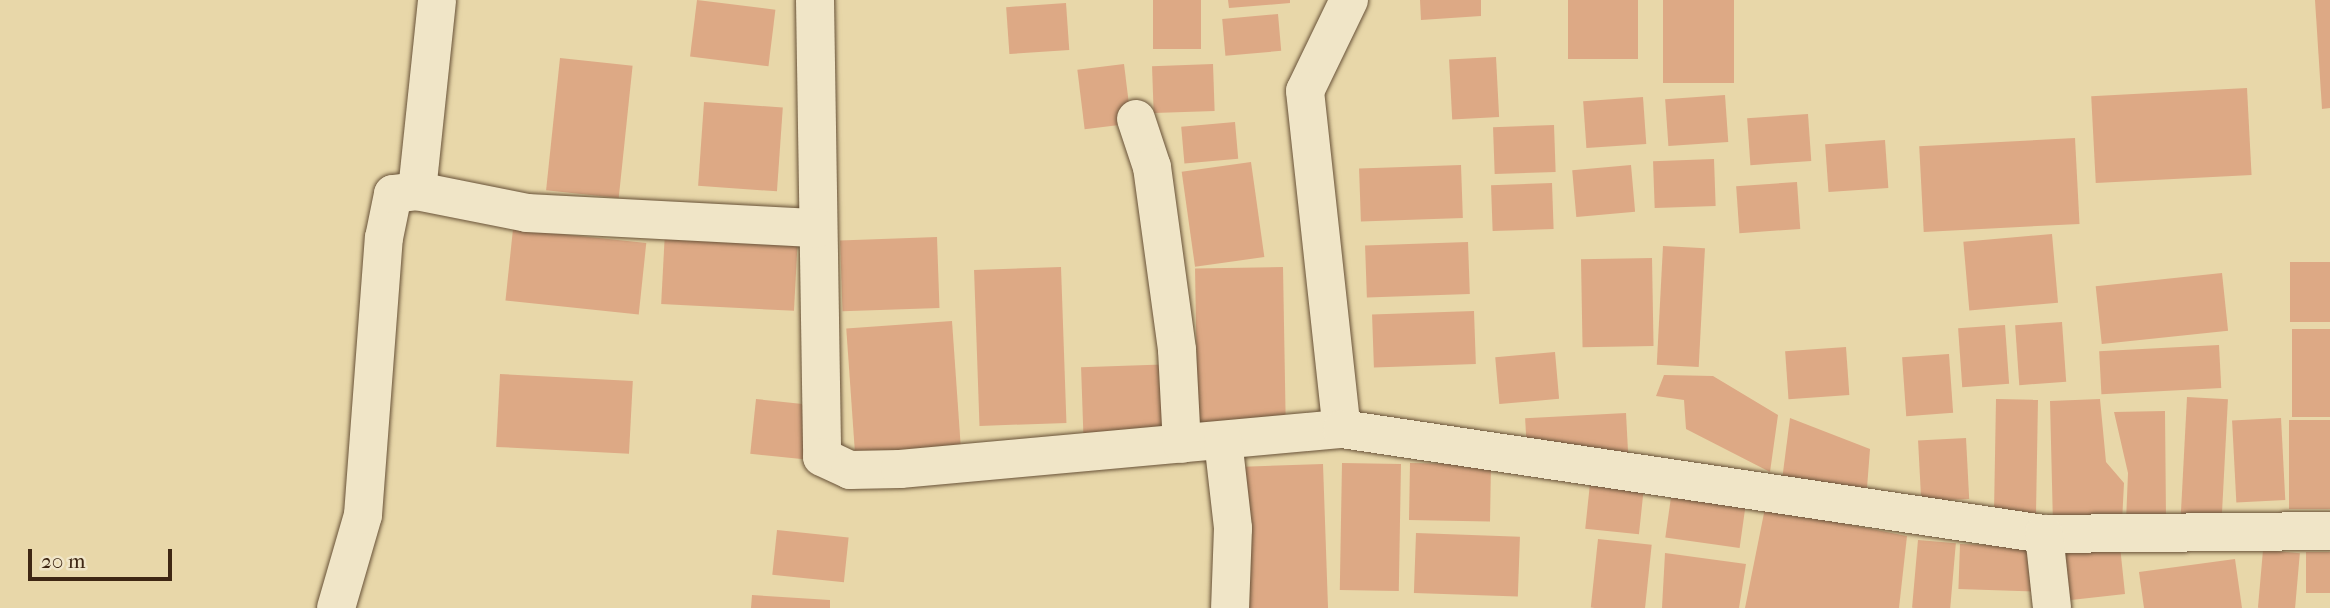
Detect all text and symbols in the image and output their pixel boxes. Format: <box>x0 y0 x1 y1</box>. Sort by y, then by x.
scale bar <box>32 534 175 578</box>
text: 20 m <box>41 549 85 573</box>

